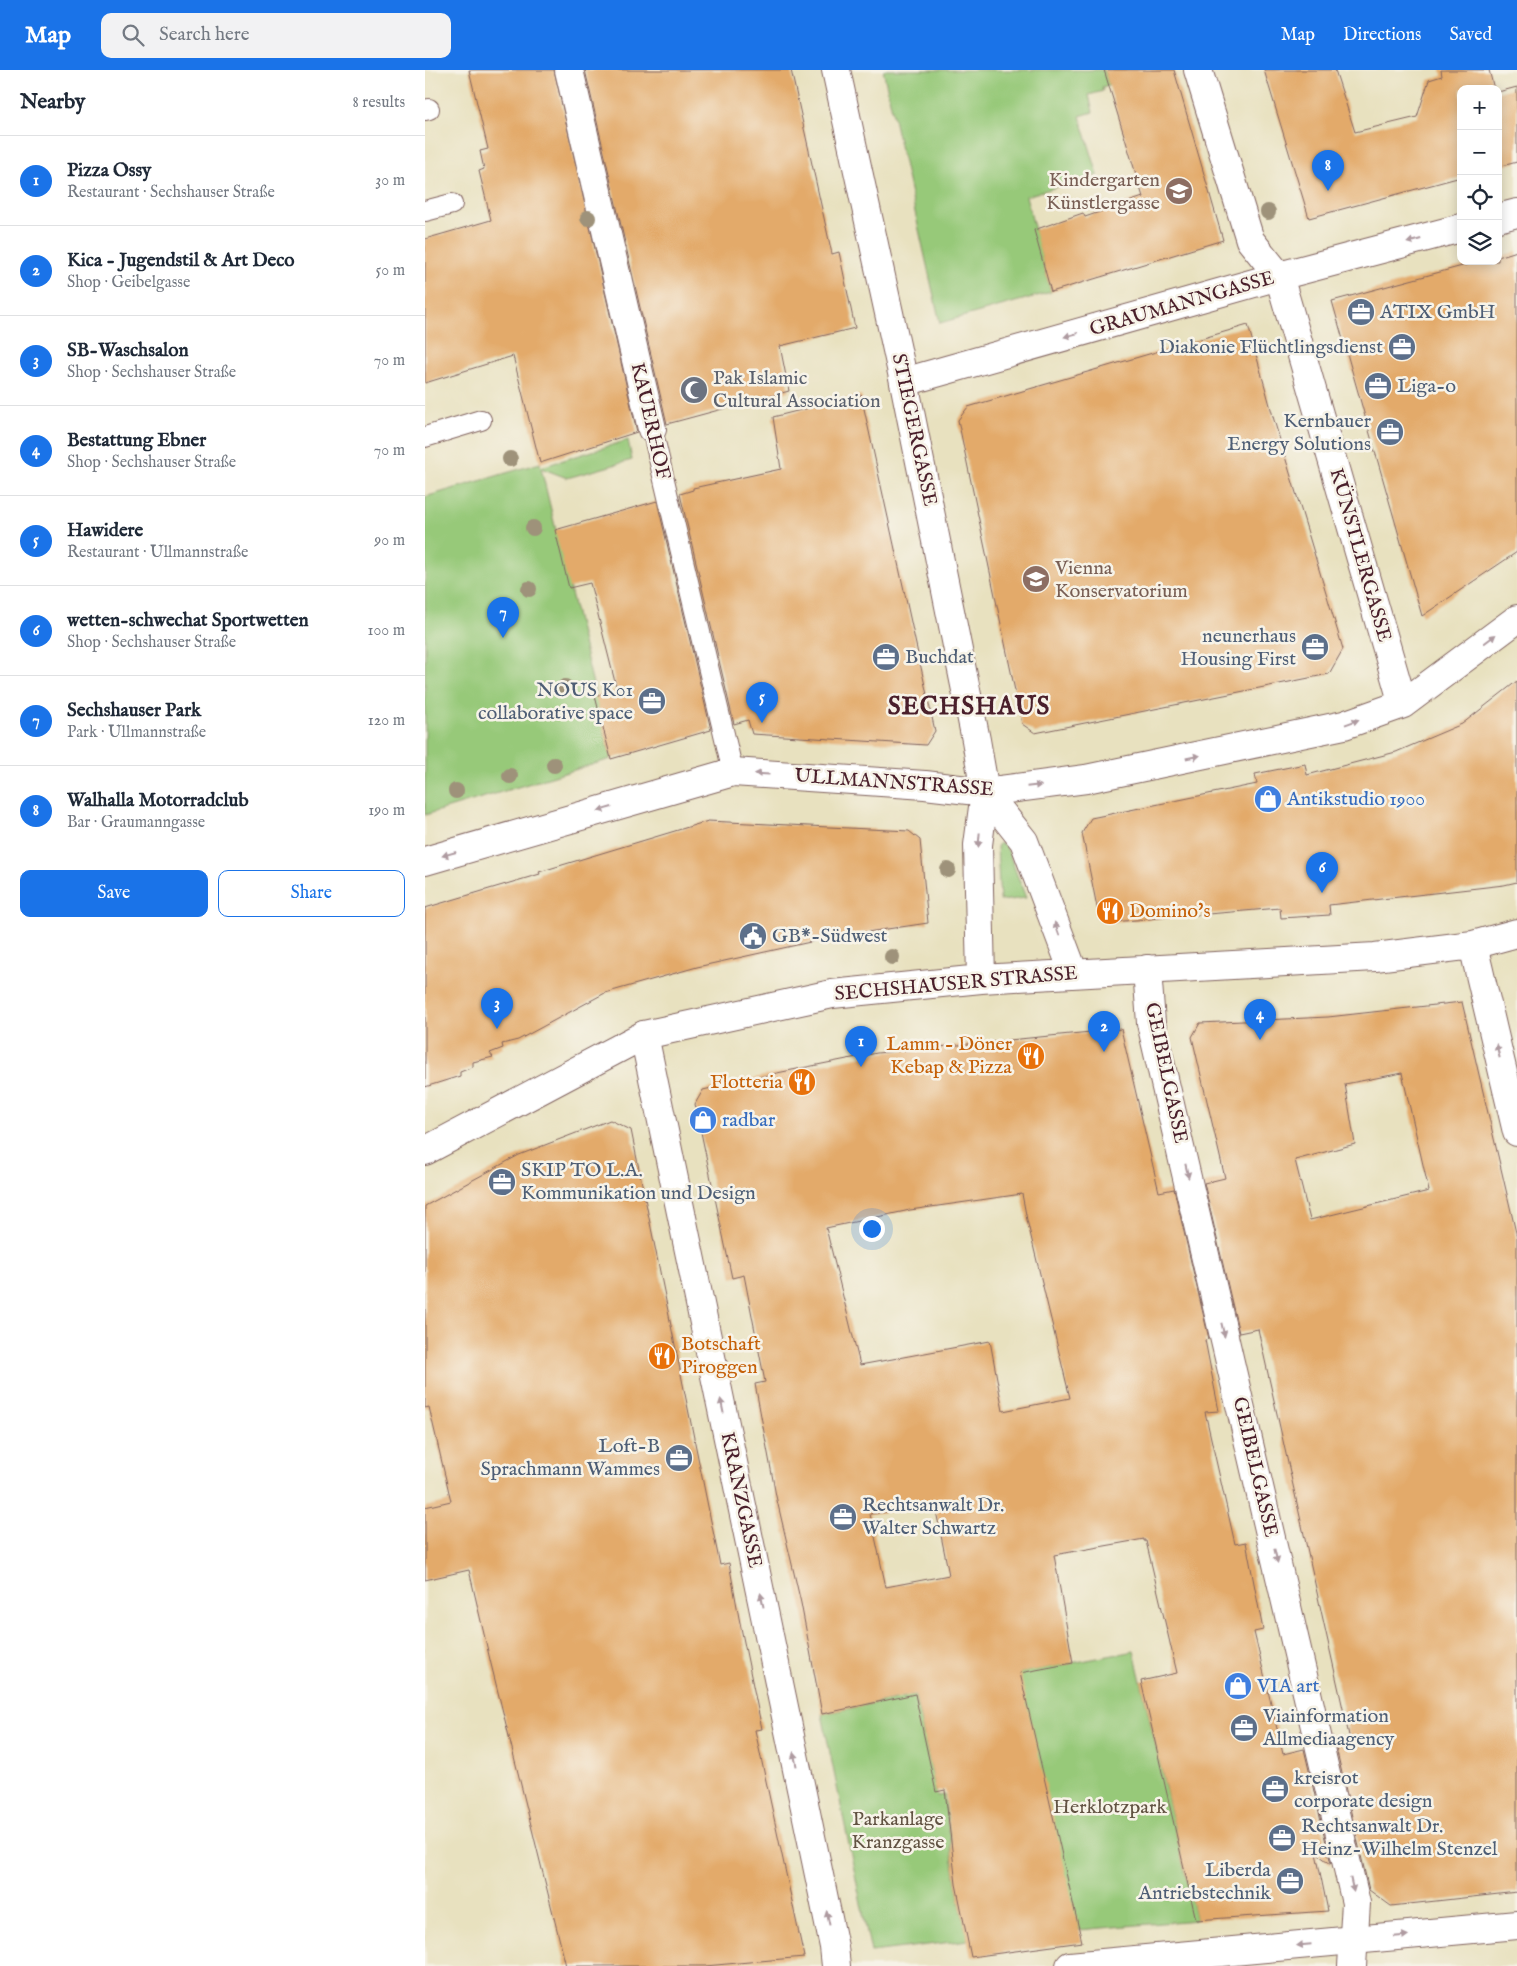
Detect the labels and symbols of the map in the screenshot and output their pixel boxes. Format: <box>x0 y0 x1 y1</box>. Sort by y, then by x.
pin: 8 <box>1312 150 1344 191</box>
place label: Kindergarten Künstlergasse <box>1046 168 1160 216</box>
school or university icon: Kindergarten Künstlergasse <box>1164 176 1194 206</box>
one-way arrow <box>1406 237 1421 245</box>
street label: GRAUMANNGASSE <box>1087 266 1277 342</box>
office icon: ATIX GmbH <box>1346 297 1376 327</box>
place label: ATIX GmbH <box>1379 300 1496 325</box>
one-way arrow <box>1064 331 1079 339</box>
office icon: Diakonie Flüchtlingsdienst <box>1387 332 1417 362</box>
place label: Diakonie Flüchtlingsdienst <box>1159 335 1383 360</box>
street label: STIEGERGASSE <box>886 351 942 509</box>
street label: KAUERHOF <box>624 360 676 482</box>
place label: Pak Islamic Cultural Association <box>713 366 881 414</box>
office icon: Liga-o <box>1363 371 1393 401</box>
place label: Liga-o <box>1397 374 1456 399</box>
mosque icon: Pak Islamic Cultural Association <box>679 375 709 405</box>
place label: Kernbauer Energy Solutions <box>1227 409 1372 457</box>
office icon: Kernbauer Energy Solutions <box>1375 417 1405 447</box>
street label: KÜNSTLERGASSE <box>1323 465 1397 645</box>
place label: Vienna Konservatorium <box>1054 556 1188 604</box>
school or university icon: Vienna Konservatorium <box>1021 564 1051 594</box>
pin: 7 <box>487 597 519 638</box>
place label: neunerhaus Housing First <box>1181 624 1296 672</box>
office icon: neunerhaus Housing First <box>1300 632 1330 662</box>
one-way arrow <box>1483 634 1497 644</box>
office icon: Buchdat <box>871 642 901 672</box>
place label: Buchdat <box>905 645 974 670</box>
place label: NOUS K01 collaborative space <box>478 678 633 726</box>
pin: 5 <box>746 682 778 723</box>
office icon: NOUS K01 collaborative space <box>637 686 667 716</box>
district label: SECHSHAUS <box>888 691 1050 723</box>
one-way arrow <box>1345 718 1360 726</box>
one-way arrow <box>1186 752 1202 760</box>
street label: ULLMANNSTRASSE <box>793 764 995 802</box>
one-way arrow <box>754 770 770 778</box>
one-way arrow <box>1026 782 1042 790</box>
shop icon: Antikstudio 1900 <box>1253 784 1283 814</box>
place label: Antikstudio 1900 <box>1286 787 1425 812</box>
one-way arrow <box>597 805 612 813</box>
one-way arrow <box>975 833 983 849</box>
one-way arrow <box>441 850 456 858</box>
pin: 6 <box>1306 852 1338 893</box>
restaurant icon: Domino's <box>1095 896 1125 926</box>
place label: Domino's <box>1129 899 1210 924</box>
public building icon: GB*-Südwest <box>738 921 768 951</box>
one-way arrow <box>1053 921 1061 936</box>
place label: GB*-Südwest <box>772 924 888 949</box>
street label: SECHSHAUSER STRASSE <box>833 961 1079 1007</box>
pin: 3 <box>481 988 513 1029</box>
pin: 4 <box>1244 999 1276 1040</box>
street label: GEIBELGASSE <box>1139 1000 1193 1146</box>
pin: 2 <box>1088 1011 1120 1052</box>
pin: 1 <box>845 1026 877 1067</box>
place label: Lamm - Döner Kebap & Pizza <box>886 1032 1013 1080</box>
restaurant icon: Lamm - Döner Kebap & Pizza <box>1016 1041 1046 1071</box>
one-way arrow <box>1494 1043 1502 1058</box>
restaurant icon: Flotteria <box>787 1067 817 1097</box>
place label: Flotteria <box>710 1070 783 1095</box>
shop icon: radbar <box>688 1105 718 1135</box>
place label: radbar <box>722 1108 776 1133</box>
place label: SKIP TO L.A. Kommunikation und Design <box>521 1158 756 1206</box>
one-way arrow <box>1183 1164 1191 1179</box>
office icon: SKIP TO L.A. Kommunikation und Design <box>487 1167 517 1197</box>
your location <box>859 1216 885 1242</box>
one-way arrow <box>1219 1322 1227 1337</box>
place label: Botschaft Piroggen <box>681 1332 761 1380</box>
restaurant icon: Botschaft Piroggen <box>647 1341 677 1371</box>
street label: GEIBELGASSE <box>1227 1394 1283 1540</box>
one-way arrow <box>717 1398 725 1414</box>
street label: KRANZGASSE <box>714 1430 768 1570</box>
place label: Loft-B Sprachmann Wammes <box>480 1434 660 1482</box>
office icon: Loft-B Sprachmann Wammes <box>664 1443 694 1473</box>
place label: Rechtsanwalt Dr. Walter Schwartz <box>862 1493 1004 1541</box>
office icon: Rechtsanwalt Dr. Walter Schwartz <box>828 1502 858 1532</box>
one-way arrow <box>1272 1549 1280 1564</box>
one-way arrow <box>758 1592 766 1607</box>
shop icon: VIA art <box>1223 1671 1253 1701</box>
place label: VIA art <box>1256 1674 1320 1699</box>
place label: Viainformation Allmediaagency <box>1262 1704 1395 1752</box>
office icon: Viainformation Allmediaagency <box>1229 1713 1259 1743</box>
one-way arrow <box>791 1751 799 1766</box>
place label: kreisrot corporate design <box>1294 1766 1433 1814</box>
office icon: kreisrot corporate design <box>1260 1774 1290 1804</box>
park label: Herklotzpark <box>1053 1795 1167 1820</box>
park label: Parkanlage Kranzgasse <box>851 1807 945 1855</box>
place label: Rechtsanwalt Dr. Heinz-Wilhelm Stenzel <box>1301 1814 1498 1862</box>
office icon: Rechtsanwalt Dr. Heinz-Wilhelm Stenzel <box>1267 1823 1297 1853</box>
place label: Liberda Antriebstechnik <box>1138 1858 1271 1906</box>
office icon: Liberda Antriebstechnik <box>1275 1866 1305 1896</box>
one-way arrow <box>1348 1877 1356 1892</box>
one-way arrow <box>824 1910 832 1926</box>
one-way arrow <box>1394 1932 1410 1940</box>
one-way arrow <box>1296 1941 1312 1949</box>

